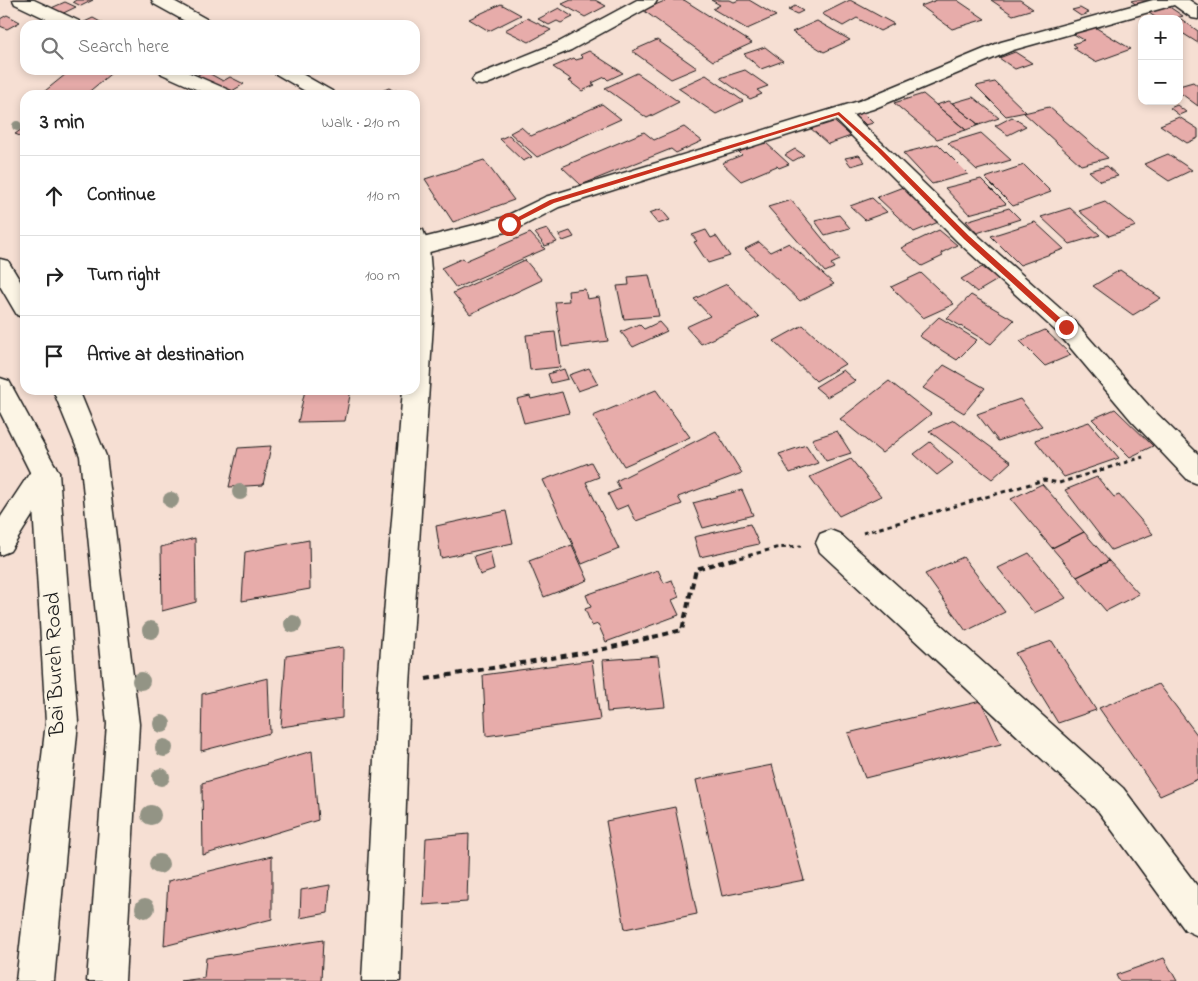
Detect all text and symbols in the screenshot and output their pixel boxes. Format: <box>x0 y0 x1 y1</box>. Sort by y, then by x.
map controls <box>1138 15 1183 105</box>
button: + <box>1138 15 1183 60</box>
search box <box>20 20 420 75</box>
icon: search <box>38 34 66 62</box>
text: Search here <box>78 34 169 61</box>
button: − <box>1138 60 1183 105</box>
text: 3 min <box>40 108 84 138</box>
text: Walk · 210 m <box>321 111 400 135</box>
icon: ahead <box>40 182 68 210</box>
text: Continue <box>87 182 155 209</box>
text: 110 m <box>366 184 400 208</box>
route start <box>498 213 521 236</box>
icon: right <box>40 262 68 290</box>
text: Turn right <box>87 262 160 289</box>
text: 100 m <box>365 264 400 288</box>
route end <box>1055 316 1078 339</box>
icon: arrive <box>40 342 68 370</box>
text: Arrive at destination <box>87 342 244 369</box>
street label: Bai Bureh Road <box>37 592 75 737</box>

